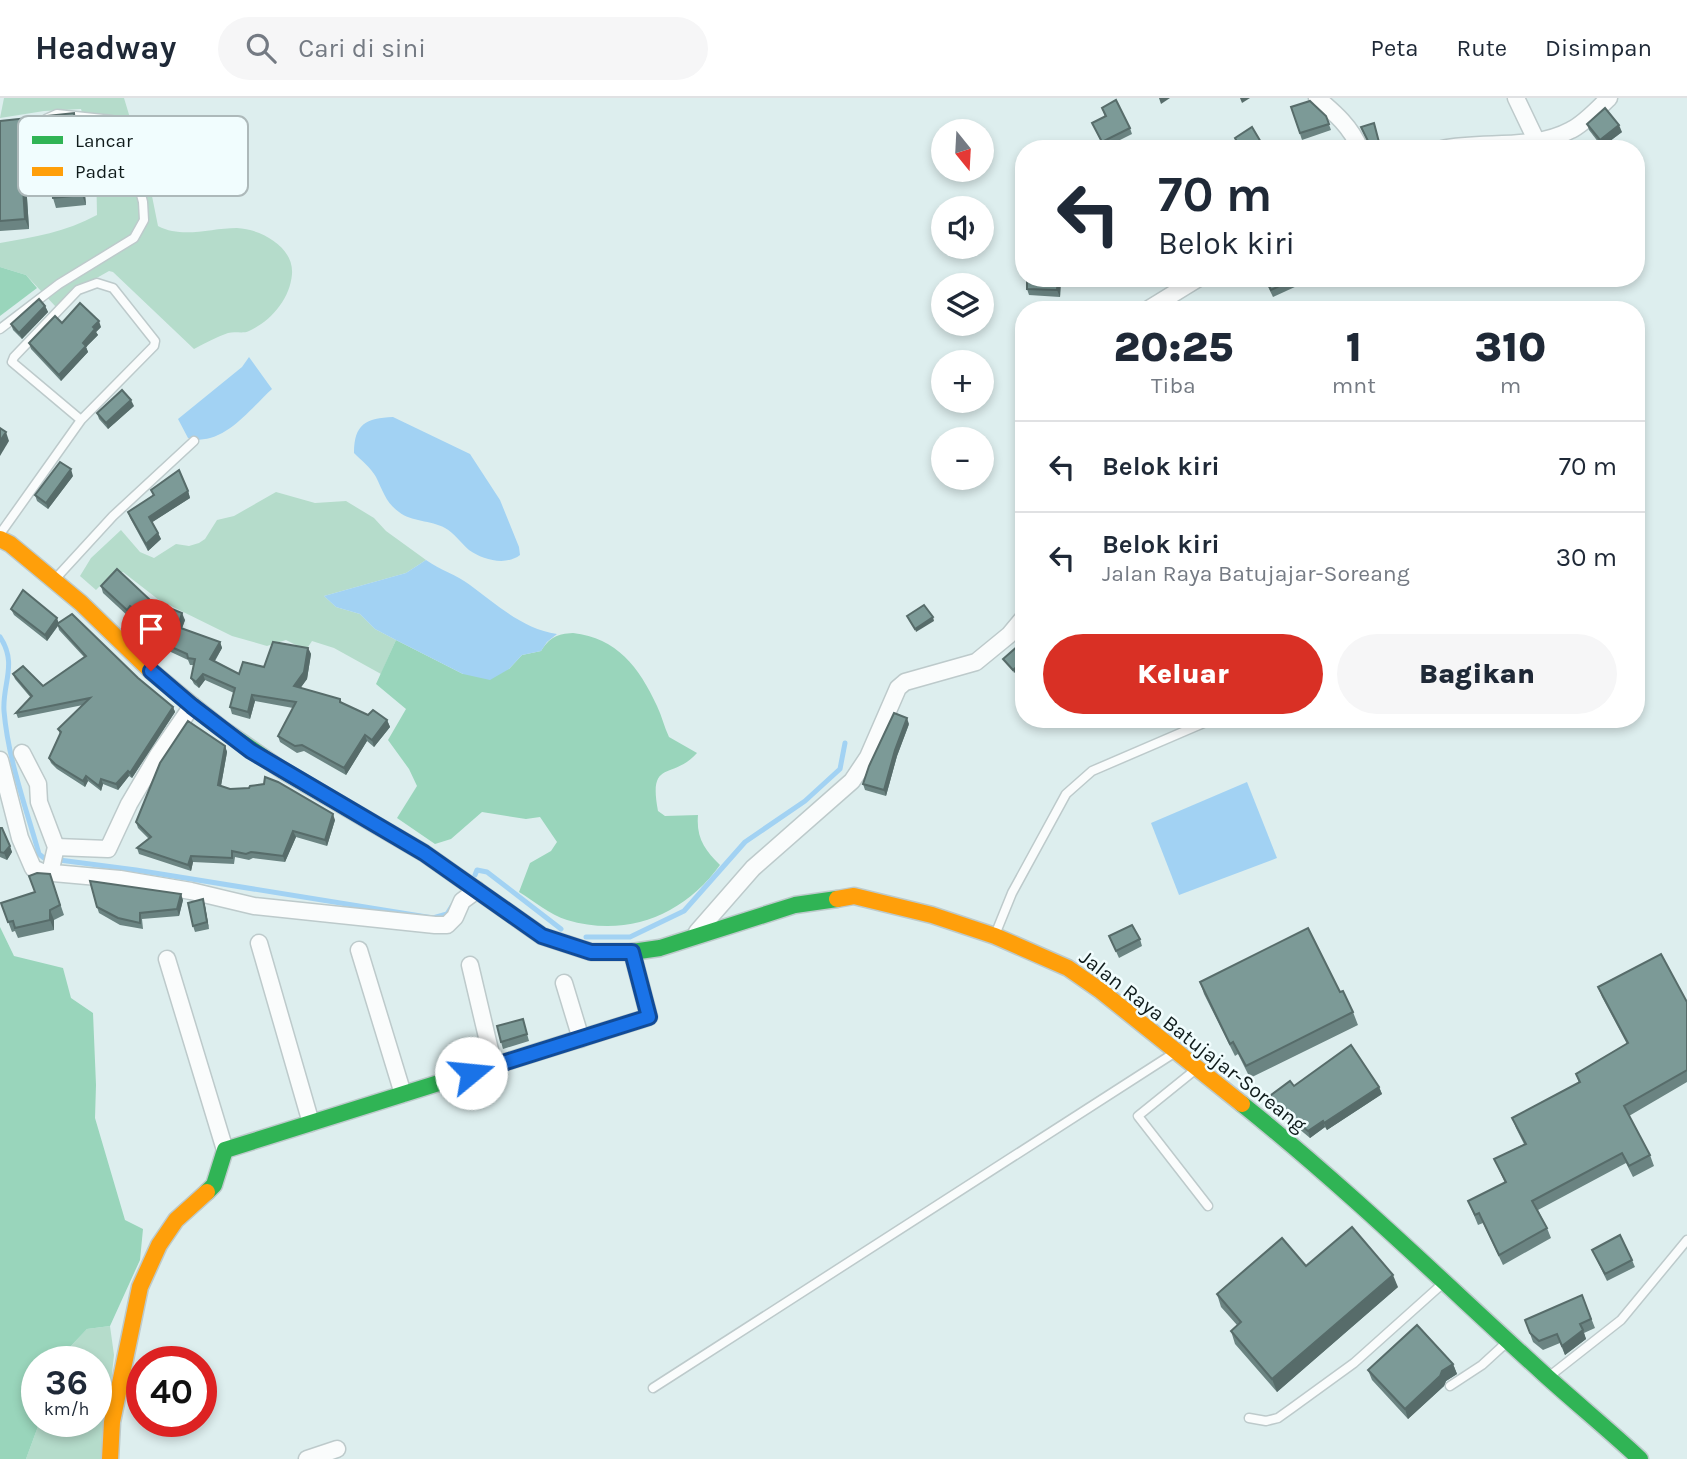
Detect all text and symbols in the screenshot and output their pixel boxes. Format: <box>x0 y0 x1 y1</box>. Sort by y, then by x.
search box <box>218 17 708 80</box>
text: Headway <box>35 29 176 67</box>
icon: search <box>242 29 280 67</box>
text: Cari di sini <box>298 33 426 64</box>
text: Peta <box>1371 34 1418 62</box>
text: Rute <box>1456 34 1507 62</box>
text: Disimpan <box>1545 34 1652 62</box>
legend <box>18 116 248 196</box>
north arrow <box>931 119 994 182</box>
map controls <box>931 119 994 490</box>
text: Lancar <box>75 130 133 152</box>
text: Padat <box>75 161 125 183</box>
text: 70 m <box>1158 166 1272 223</box>
icon: left <box>1043 168 1134 259</box>
button: sound <box>931 196 994 259</box>
text: Belok kiri <box>1158 225 1295 262</box>
button: layers <box>931 273 994 336</box>
text: 20:25 <box>1114 322 1233 372</box>
text: 1 <box>1346 322 1362 372</box>
text: 310 <box>1474 322 1546 372</box>
button: + <box>931 350 994 413</box>
text: Tiba <box>1151 372 1196 399</box>
text: mnt <box>1332 372 1376 399</box>
text: m <box>1500 372 1521 399</box>
button: − <box>931 427 994 490</box>
icon: left <box>1043 448 1081 486</box>
text: Belok kiri <box>1102 451 1220 482</box>
text: 70 m <box>1559 451 1617 482</box>
text: Belok kiri <box>1102 529 1220 560</box>
icon: left <box>1043 539 1081 577</box>
text: 30 m <box>1556 542 1617 573</box>
text: Jalan Raya Batujajar-Soreang <box>1102 560 1410 587</box>
pin <box>121 599 181 671</box>
icon: arrive <box>132 610 170 648</box>
button: Keluar <box>1043 634 1323 714</box>
button: Bagikan <box>1337 634 1617 714</box>
street label: Jalan Raya Batujajar-Soreang <box>1075 945 1311 1137</box>
position arrow <box>434 1036 508 1110</box>
speed limit sign: 40 <box>126 1346 217 1437</box>
text: 36 <box>45 1362 88 1403</box>
text: km/h <box>44 1398 89 1420</box>

